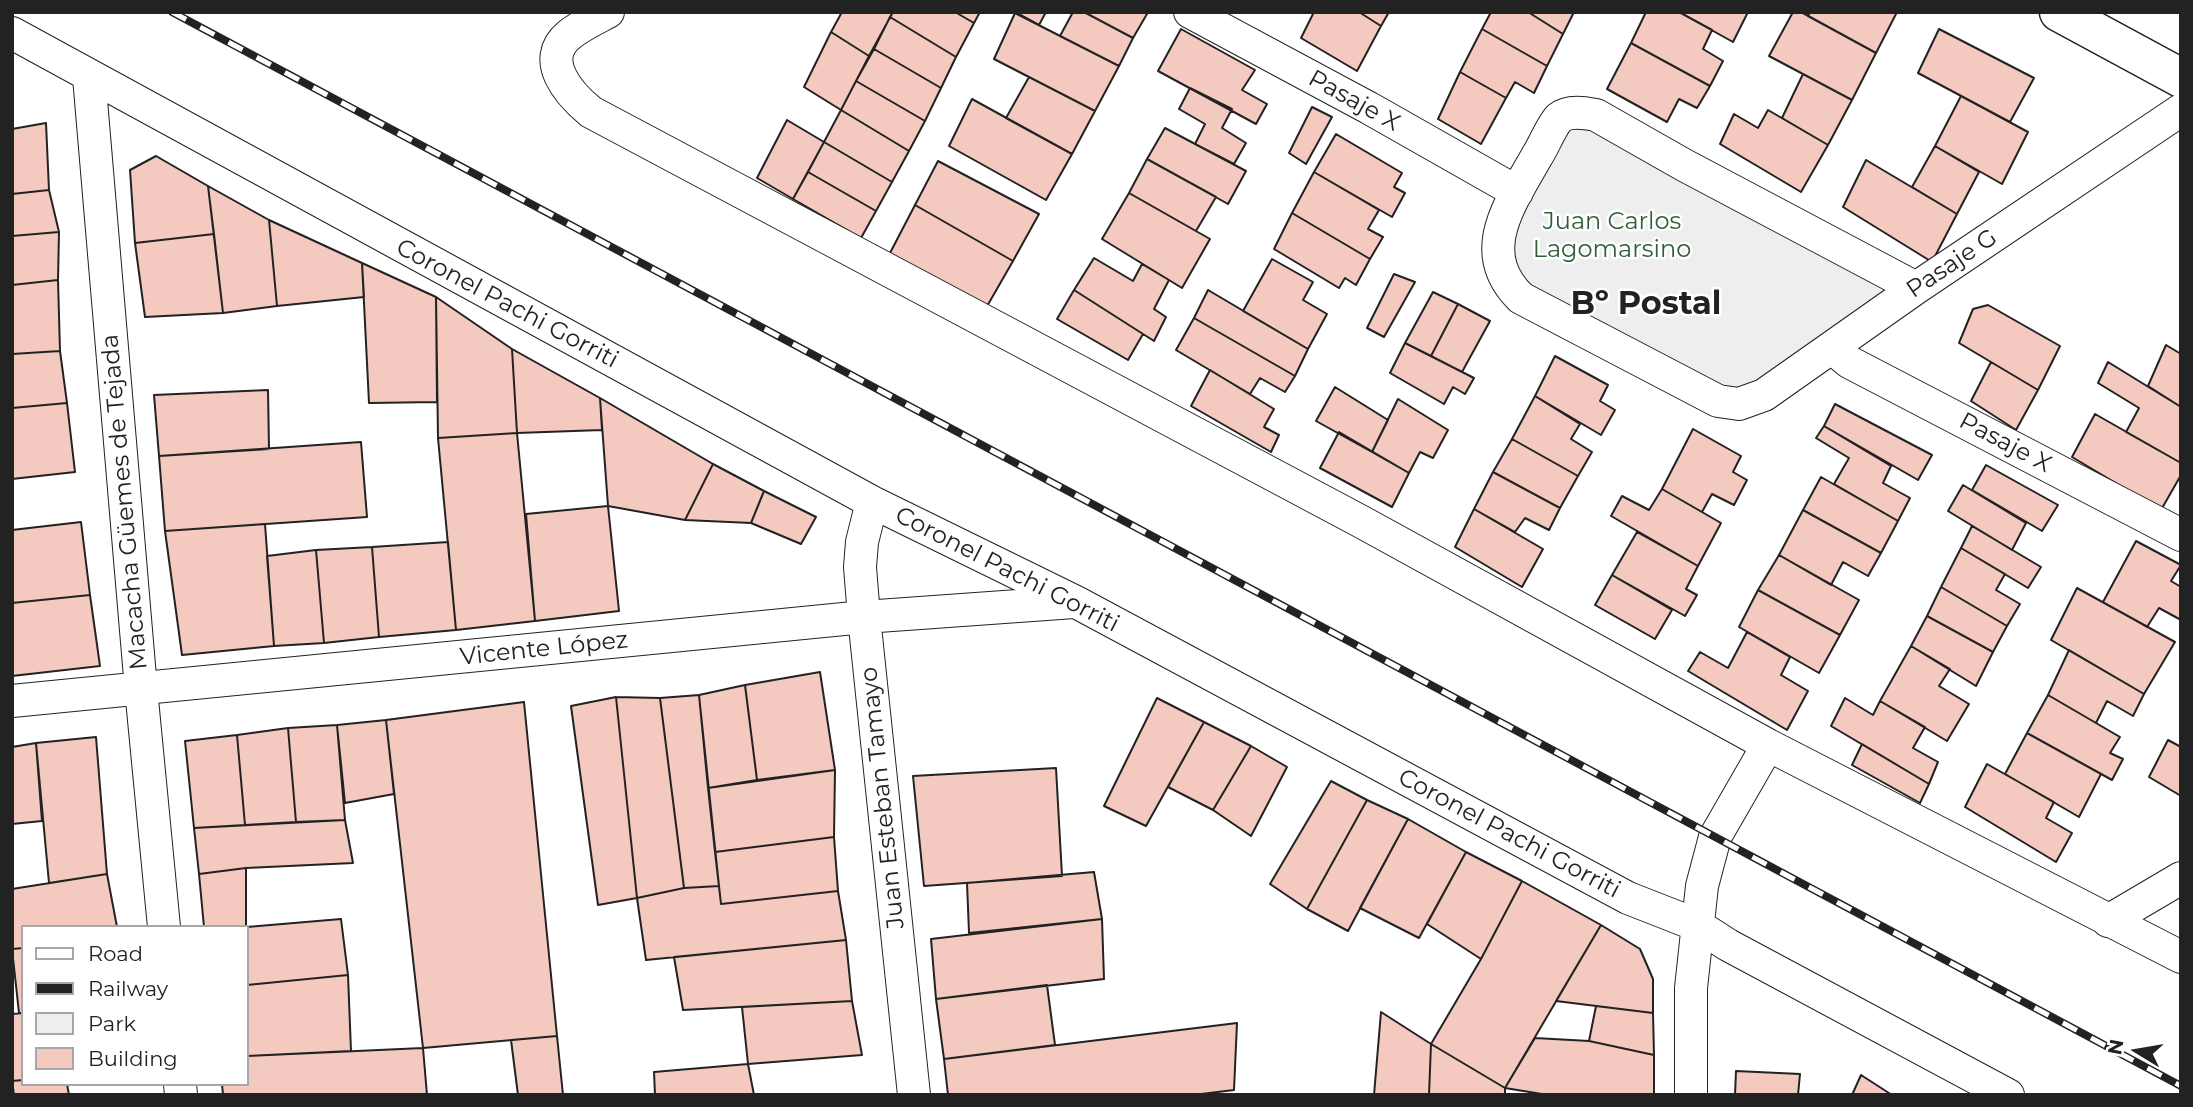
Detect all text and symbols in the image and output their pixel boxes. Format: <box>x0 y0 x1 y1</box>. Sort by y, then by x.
street label: Pasaje X <box>1303 64 1405 138</box>
park label: Juan Carlos Lagomarsino <box>1533 208 1691 264</box>
street label: Pasaje G <box>1901 223 2003 305</box>
street label: Coronel Pachi Gorriti <box>391 233 623 375</box>
district label: Bº Postal <box>1571 286 1721 324</box>
street label: Macacha Güemes de Tejada <box>96 333 154 671</box>
street label: Pasaje X <box>1954 407 2056 479</box>
street label: Coronel Pachi Gorriti <box>890 501 1124 639</box>
street label: Vicente López <box>459 626 629 672</box>
street label: Juan Esteban Tamayo <box>855 666 911 930</box>
street label: Coronel Pachi Gorriti <box>1393 763 1625 905</box>
legend <box>21 925 248 1086</box>
text: Road <box>88 941 143 966</box>
text: Railway <box>88 976 168 1001</box>
text: Park <box>88 1011 136 1036</box>
north arrow <box>2102 1016 2172 1086</box>
text: N <box>2103 1037 2129 1057</box>
text: Building <box>88 1046 178 1071</box>

